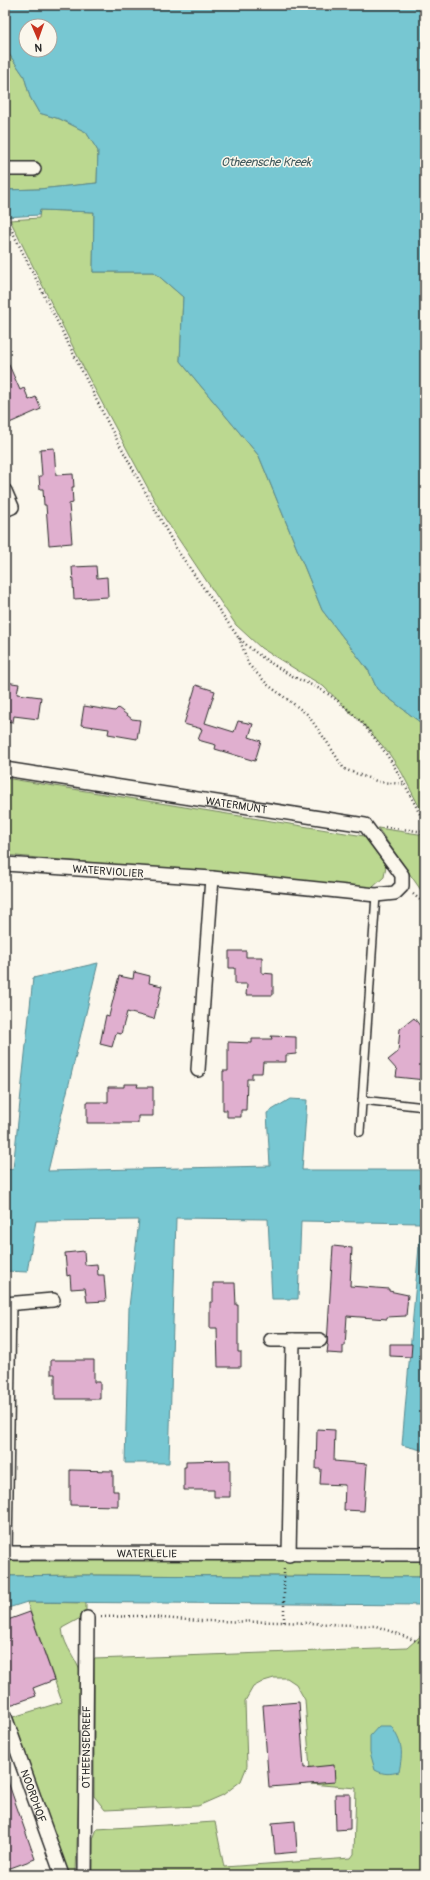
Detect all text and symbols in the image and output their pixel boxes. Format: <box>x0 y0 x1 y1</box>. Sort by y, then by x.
north arrow <box>18 18 58 58</box>
text: N <box>34 41 42 54</box>
water label: Otheensche Kreek <box>221 155 312 170</box>
street label: WATERMUNT <box>205 794 268 817</box>
street label: WATERVIOLIER <box>72 863 144 880</box>
street label: WATERLELIE <box>117 1547 177 1560</box>
street label: OTHEENSEDREEF <box>80 1705 93 1788</box>
street label: NOORDHOF <box>18 1768 49 1825</box>

